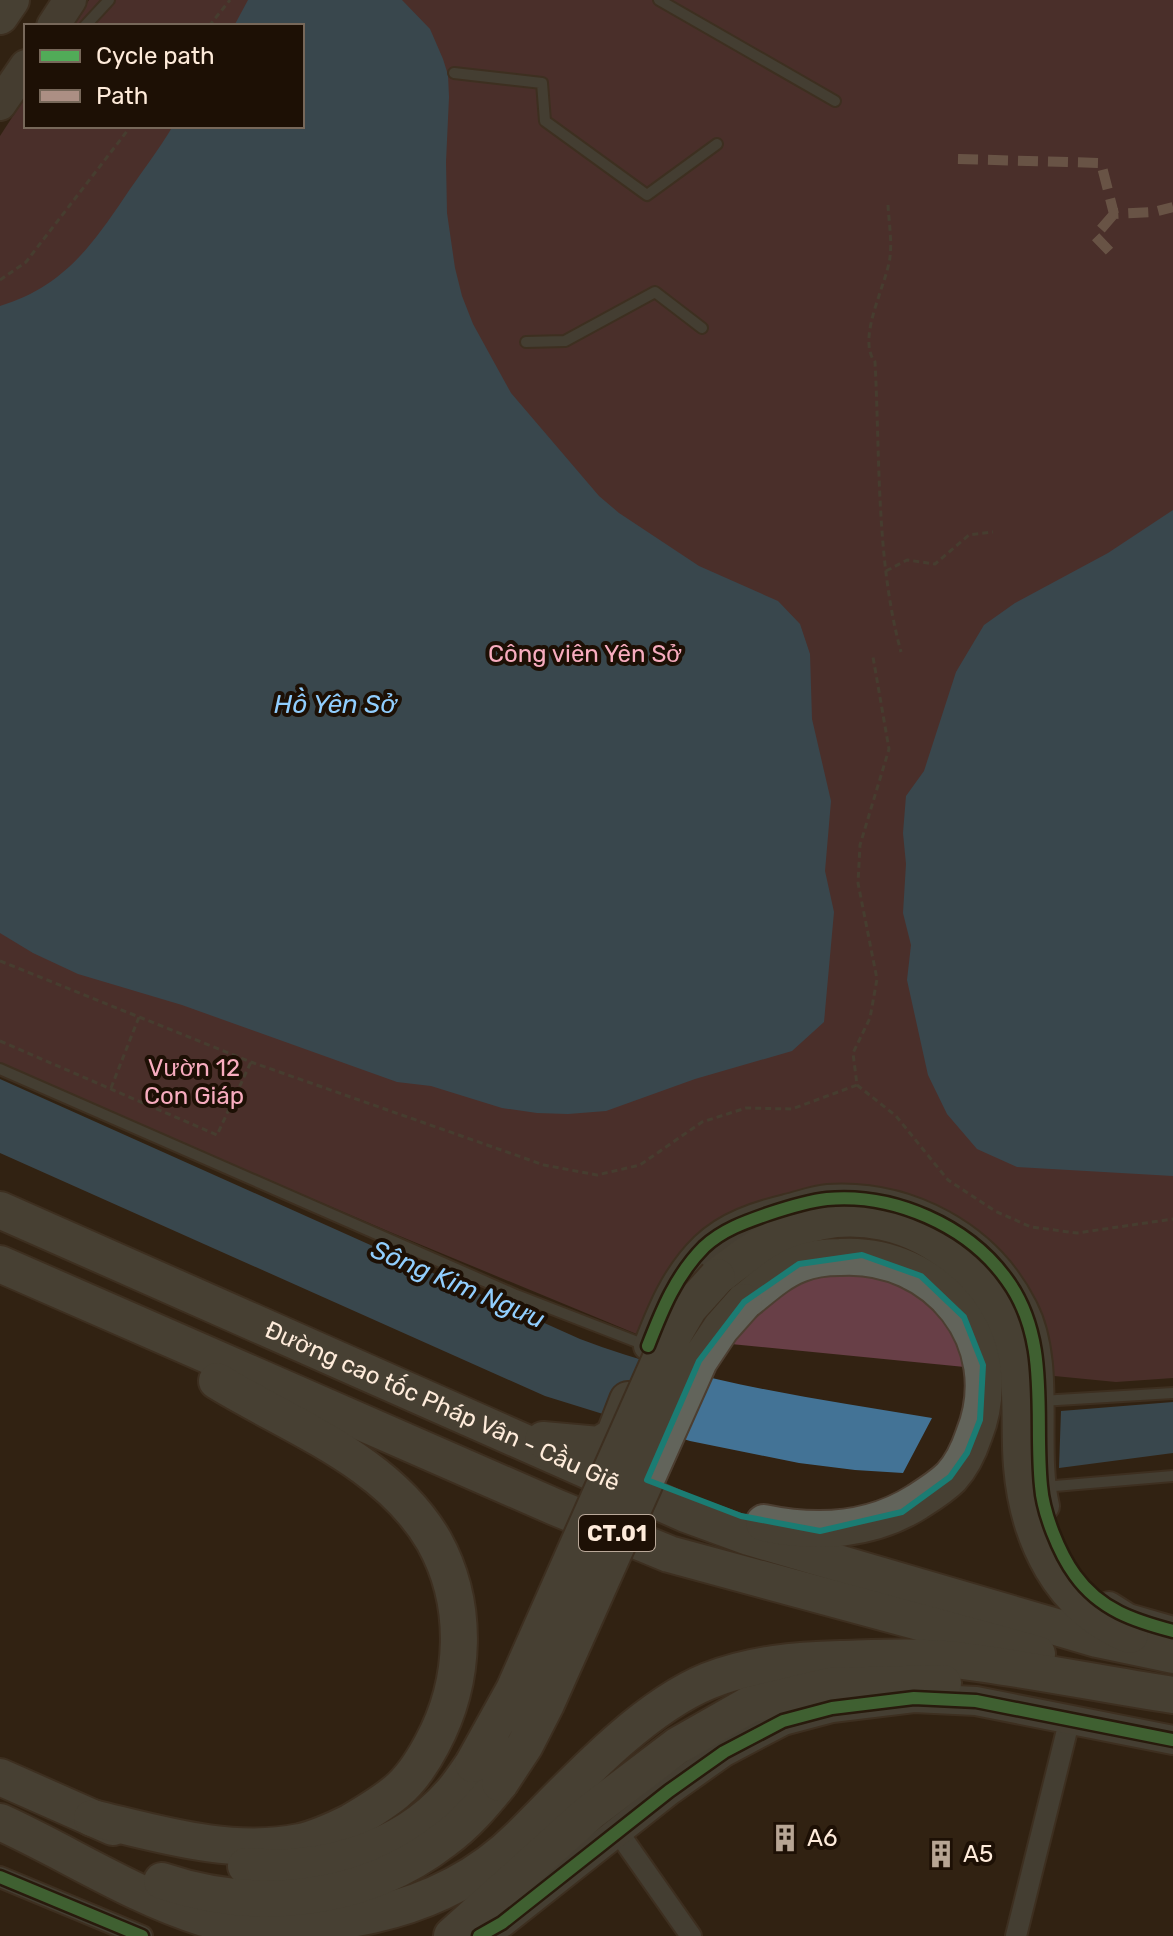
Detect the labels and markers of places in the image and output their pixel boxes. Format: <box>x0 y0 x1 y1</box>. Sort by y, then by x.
building icon: A6 <box>770 1823 800 1853</box>
place label: A6 <box>807 1824 838 1852</box>
building icon: A5 <box>926 1839 956 1869</box>
place label: A5 <box>963 1840 993 1868</box>

